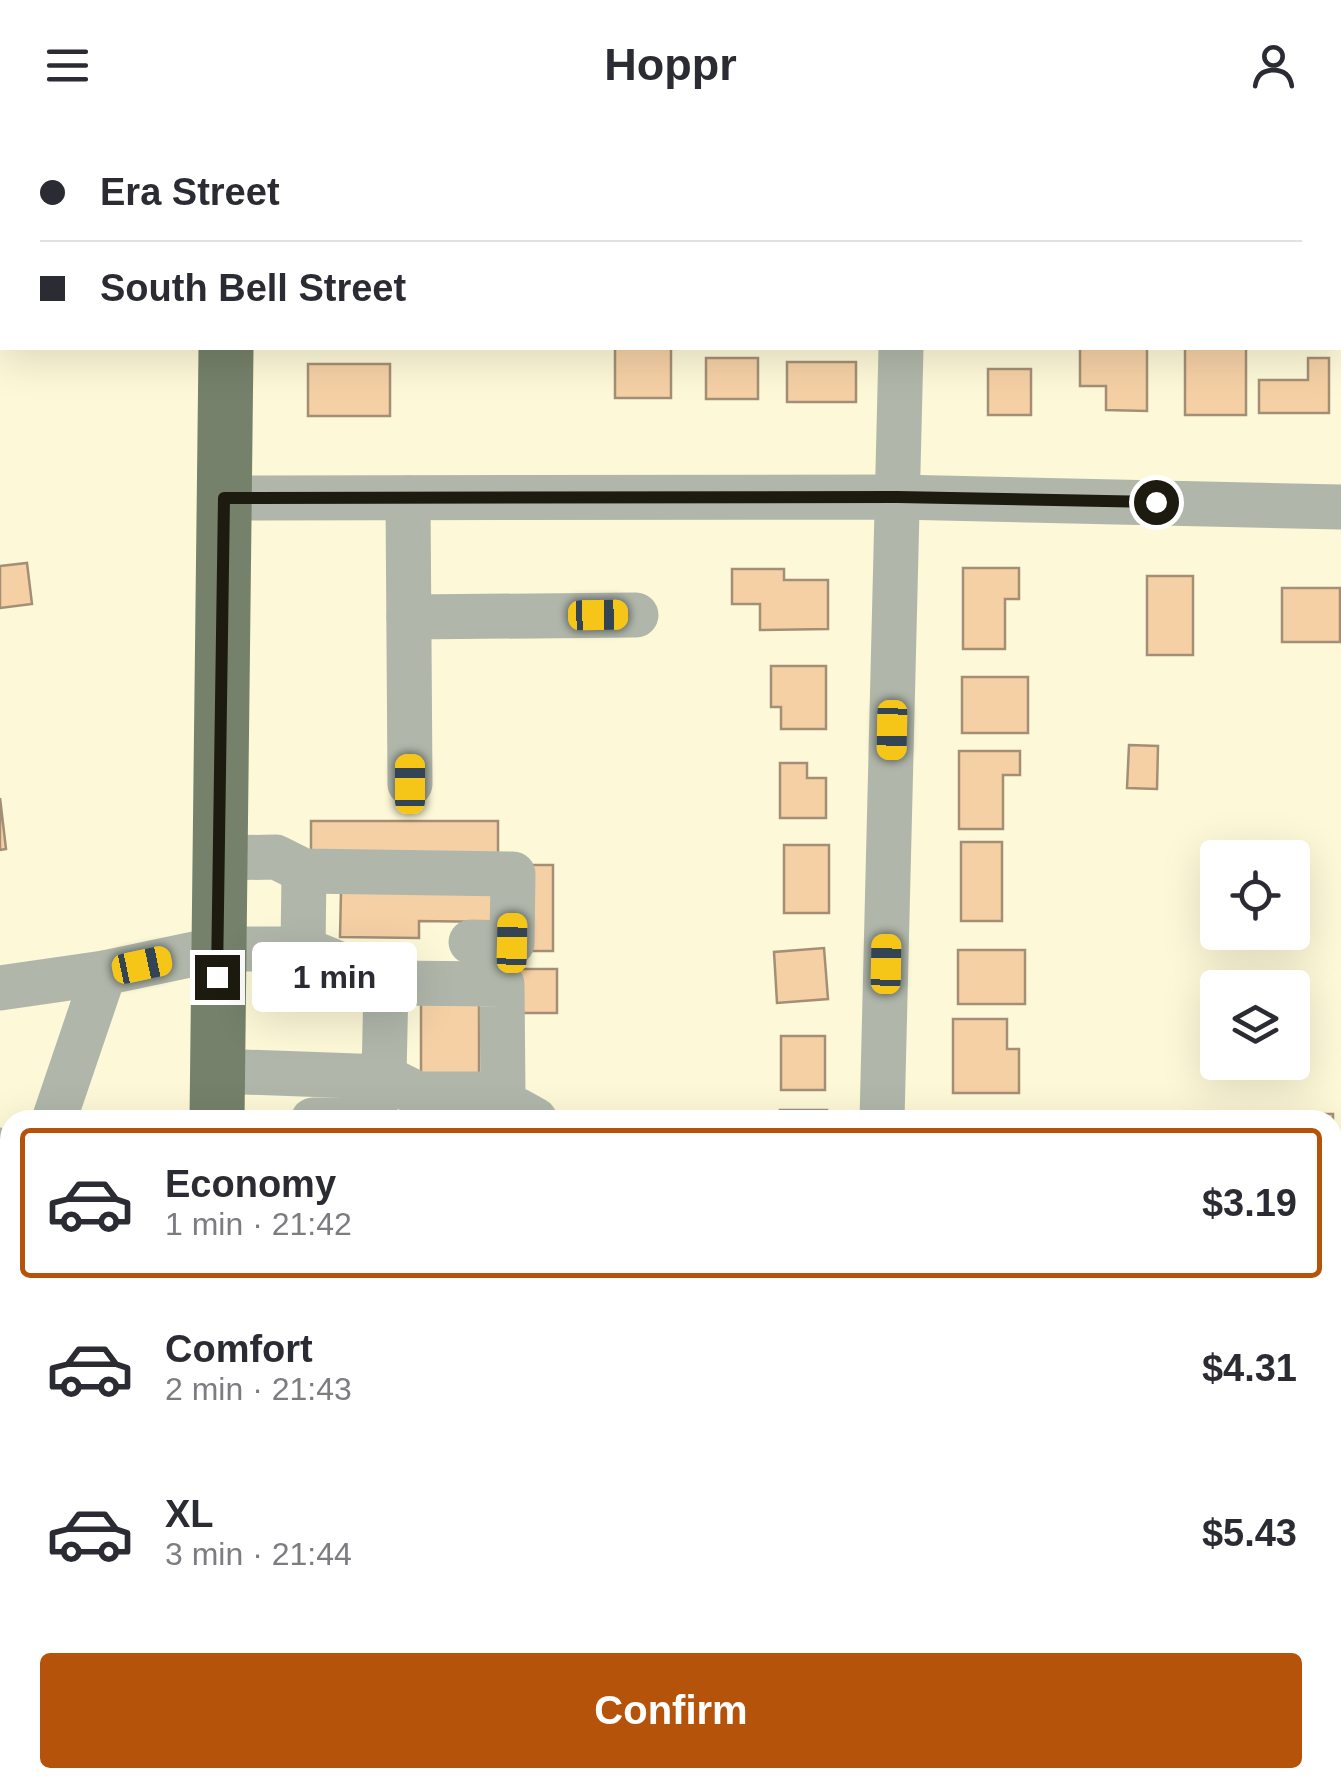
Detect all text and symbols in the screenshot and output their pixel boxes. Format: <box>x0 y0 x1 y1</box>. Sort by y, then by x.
icon: menu <box>40 38 95 93</box>
icon: person <box>1246 38 1301 93</box>
text: Hoppr <box>604 39 737 90</box>
text: Era Street <box>100 171 280 213</box>
text: South Bell Street <box>100 267 406 309</box>
route start <box>1134 480 1179 525</box>
car <box>568 599 628 631</box>
car <box>876 700 908 760</box>
car <box>395 754 425 814</box>
map controls <box>1200 840 1310 1080</box>
button: locate <box>1200 840 1310 950</box>
car <box>496 913 528 973</box>
car <box>870 934 902 994</box>
callout: 1 min <box>252 942 417 1012</box>
car <box>110 944 174 986</box>
route end <box>195 955 240 1000</box>
text: 1 min <box>293 959 376 995</box>
button: layers <box>1200 970 1310 1080</box>
icon: car <box>45 1158 135 1248</box>
text: Economy <box>165 1163 336 1205</box>
text: $3.19 <box>1202 1182 1297 1224</box>
text: 1 min · 21:42 <box>165 1206 352 1242</box>
icon: car <box>45 1323 135 1413</box>
text: Comfort <box>165 1328 313 1370</box>
text: $4.31 <box>1202 1347 1297 1389</box>
text: 2 min · 21:43 <box>165 1371 352 1407</box>
icon: car <box>45 1488 135 1578</box>
text: XL <box>165 1493 214 1535</box>
text: $5.43 <box>1202 1512 1297 1554</box>
text: 3 min · 21:44 <box>165 1536 352 1572</box>
button: Confirm <box>40 1653 1302 1768</box>

